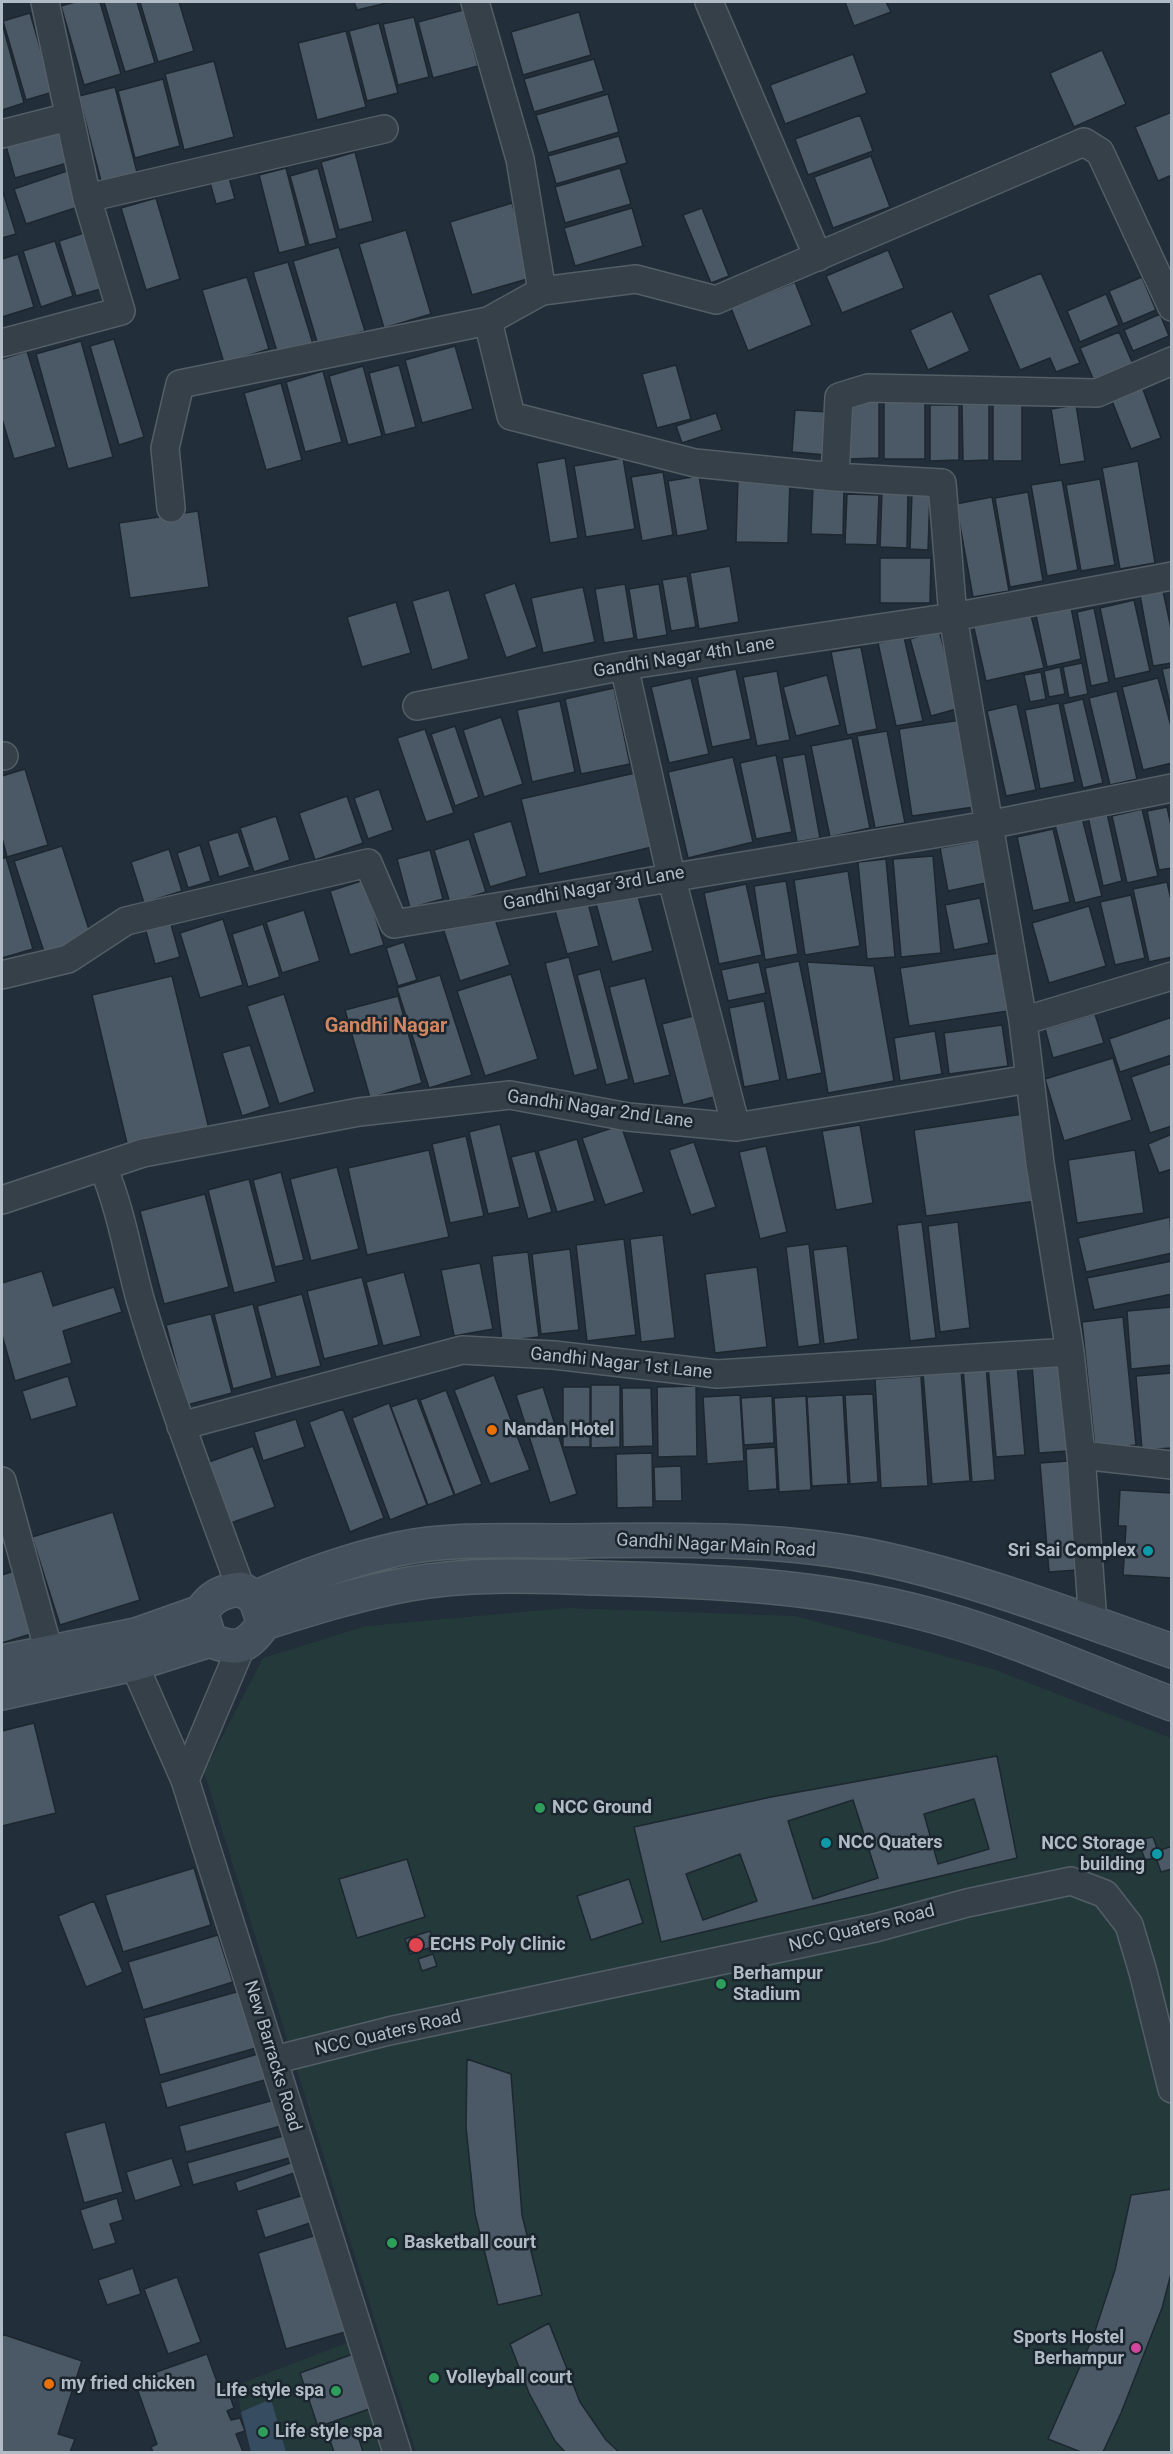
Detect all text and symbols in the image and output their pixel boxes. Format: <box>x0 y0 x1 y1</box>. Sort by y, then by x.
street label: Gandhi Nagar 4th Lane <box>592 633 776 683</box>
street label: Gandhi Nagar 3rd Lane <box>502 862 686 916</box>
district label: Gandhi Nagar <box>325 1015 447 1039</box>
street label: Gandhi Nagar 2nd Lane <box>506 1086 694 1134</box>
street label: Gandhi Nagar 1st Lane <box>529 1344 713 1384</box>
place label: Nandan Hotel <box>504 1419 614 1441</box>
marker: Nandan Hotel <box>485 1423 499 1437</box>
street label: Gandhi Nagar Main Road <box>616 1530 816 1562</box>
place label: Sri Sai Complex <box>1008 1540 1136 1562</box>
marker: Sri Sai Complex <box>1141 1544 1155 1558</box>
place label: NCC Ground <box>552 1797 652 1819</box>
marker: NCC Ground <box>533 1801 547 1815</box>
place label: NCC Quaters <box>838 1832 943 1854</box>
place label: NCC Storage building <box>1041 1833 1145 1876</box>
marker: NCC Quaters <box>819 1836 833 1850</box>
marker: NCC Storage building <box>1150 1847 1164 1861</box>
street label: NCC Quaters Road <box>787 1900 937 1958</box>
place label: ECHS Poly Clinic <box>430 1934 566 1956</box>
marker: ECHS Poly Clinic <box>407 1936 425 1954</box>
place label: Berhampur Stadium <box>733 1963 823 2006</box>
marker: Berhampur Stadium <box>714 1977 728 1991</box>
street label: New Barracks Road <box>239 1978 305 2134</box>
street label: NCC Quaters Road <box>313 2007 463 2061</box>
place label: Basketball court <box>404 2232 536 2254</box>
marker: Basketball court <box>385 2236 399 2250</box>
place label: Sports Hostel Berhampur <box>1013 2327 1124 2370</box>
marker: Sports Hostel Berhampur <box>1129 2341 1143 2355</box>
place label: Volleyball court <box>446 2367 572 2389</box>
marker: Volleyball court <box>427 2371 441 2385</box>
place label: my fried chicken <box>61 2373 195 2395</box>
marker: my fried chicken <box>42 2377 56 2391</box>
place label: LIfe style spa <box>216 2380 324 2402</box>
marker: LIfe style spa <box>329 2384 343 2398</box>
place label: Life style spa <box>275 2421 382 2443</box>
marker: Life style spa <box>256 2425 270 2439</box>

